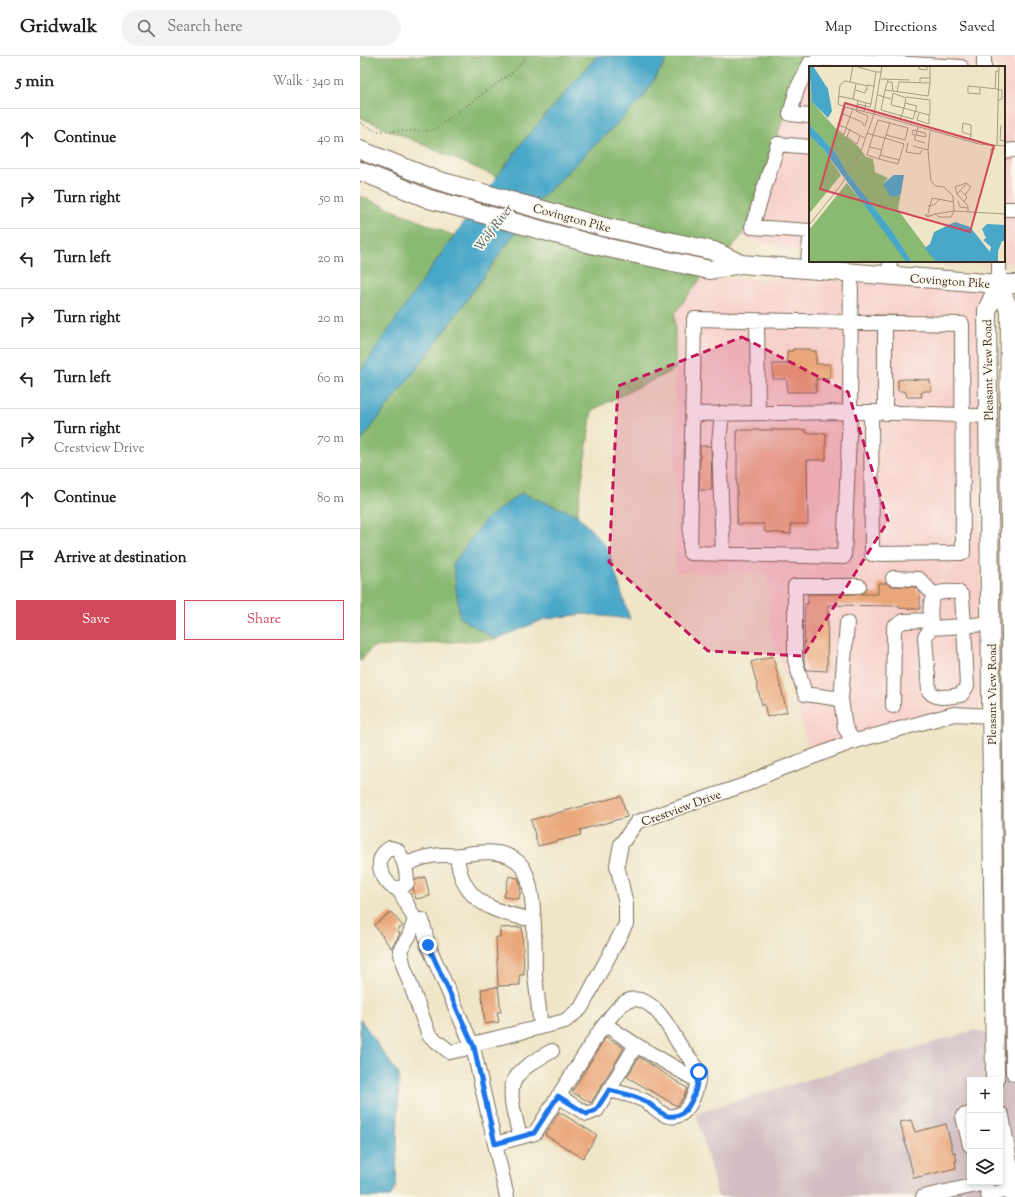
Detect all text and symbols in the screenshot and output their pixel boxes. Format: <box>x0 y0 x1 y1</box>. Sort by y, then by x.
search box <box>121 10 401 46</box>
text: Gridwalk <box>20 14 97 41</box>
icon: search <box>135 17 157 39</box>
text: Search here <box>167 17 243 38</box>
text: Map <box>825 18 852 38</box>
text: Directions <box>874 18 937 38</box>
text: Saved <box>959 18 995 38</box>
inset map <box>809 66 1005 262</box>
text: 5 min <box>16 70 54 94</box>
text: Walk · 340 m <box>273 73 344 91</box>
icon: ahead <box>16 128 38 150</box>
text: Continue <box>54 128 116 149</box>
text: 40 m <box>317 130 344 148</box>
icon: right <box>16 188 38 210</box>
text: Turn right <box>54 188 120 209</box>
text: 50 m <box>319 190 344 208</box>
street label: Covington Pike <box>531 200 613 238</box>
water label: Wolf River <box>471 201 518 255</box>
icon: left <box>16 248 38 270</box>
text: Turn left <box>54 248 111 269</box>
text: 20 m <box>318 250 344 268</box>
street label: Covington Pike <box>909 270 991 294</box>
icon: right <box>16 308 38 330</box>
text: Turn right <box>54 308 120 329</box>
text: 20 m <box>318 310 344 328</box>
street label: Pleasant View Road <box>979 319 999 421</box>
icon: left <box>16 368 38 390</box>
text: Turn left <box>54 368 111 389</box>
text: 60 m <box>317 370 344 388</box>
text: Turn right <box>54 419 120 440</box>
icon: right <box>16 428 38 450</box>
text: 70 m <box>317 430 344 448</box>
text: Crestview Drive <box>54 440 145 458</box>
icon: ahead <box>16 488 38 510</box>
text: Continue <box>54 488 116 509</box>
text: 80 m <box>317 490 344 508</box>
icon: arrive <box>16 548 38 570</box>
text: Arrive at destination <box>54 548 187 569</box>
button: Save <box>16 600 176 640</box>
button: Share <box>184 600 344 640</box>
street label: Pleasant View Road <box>984 643 1002 745</box>
street label: Crestview Drive <box>639 786 724 832</box>
route end <box>419 936 437 954</box>
route start <box>690 1063 708 1081</box>
map controls <box>967 1077 1003 1185</box>
button: + <box>967 1077 1003 1113</box>
button: − <box>967 1113 1003 1149</box>
button: layers <box>967 1149 1003 1185</box>

